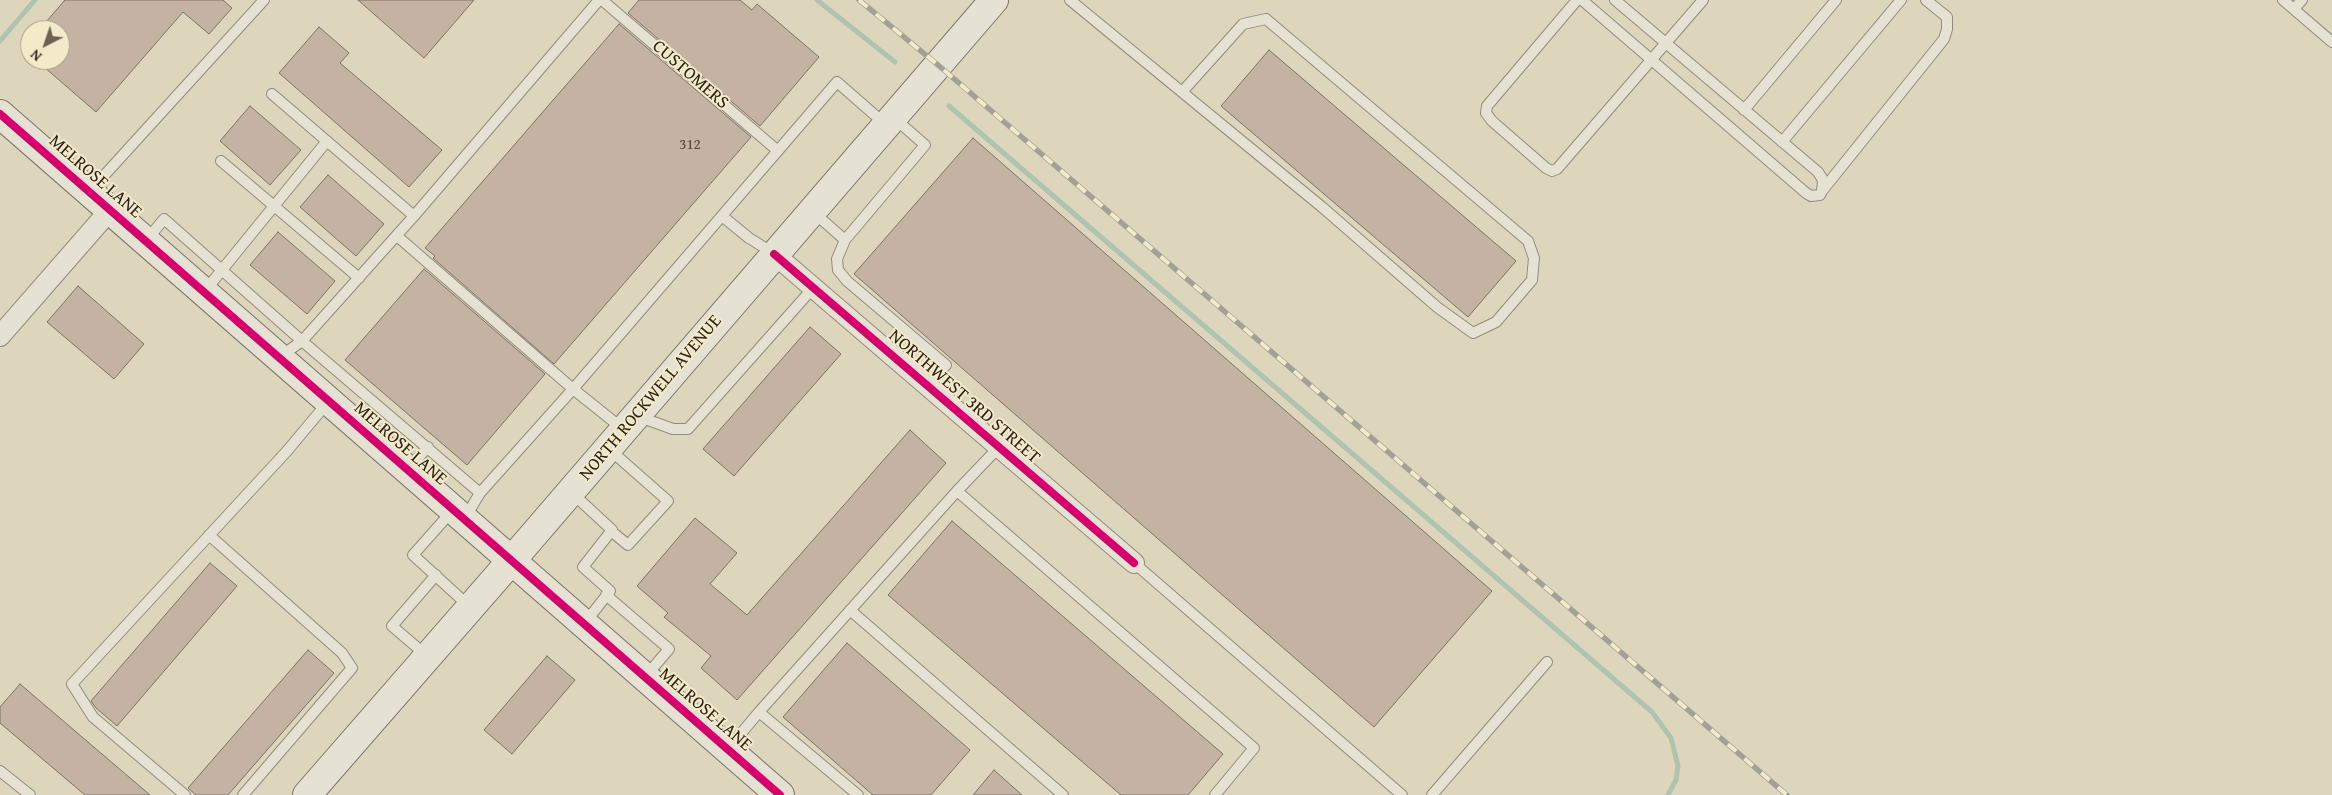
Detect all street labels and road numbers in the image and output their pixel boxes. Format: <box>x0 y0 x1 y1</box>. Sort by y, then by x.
street label: CUSTOMERS <box>647 36 733 114</box>
street label: MELROSE LANE <box>44 131 146 223</box>
street label: NORTH ROCKWELL AVENUE <box>575 311 727 485</box>
street label: NORTHWEST 3RD STREET <box>884 325 1044 469</box>
street label: MELROSE LANE <box>349 398 451 490</box>
street label: MELROSE LANE <box>654 664 756 756</box>

